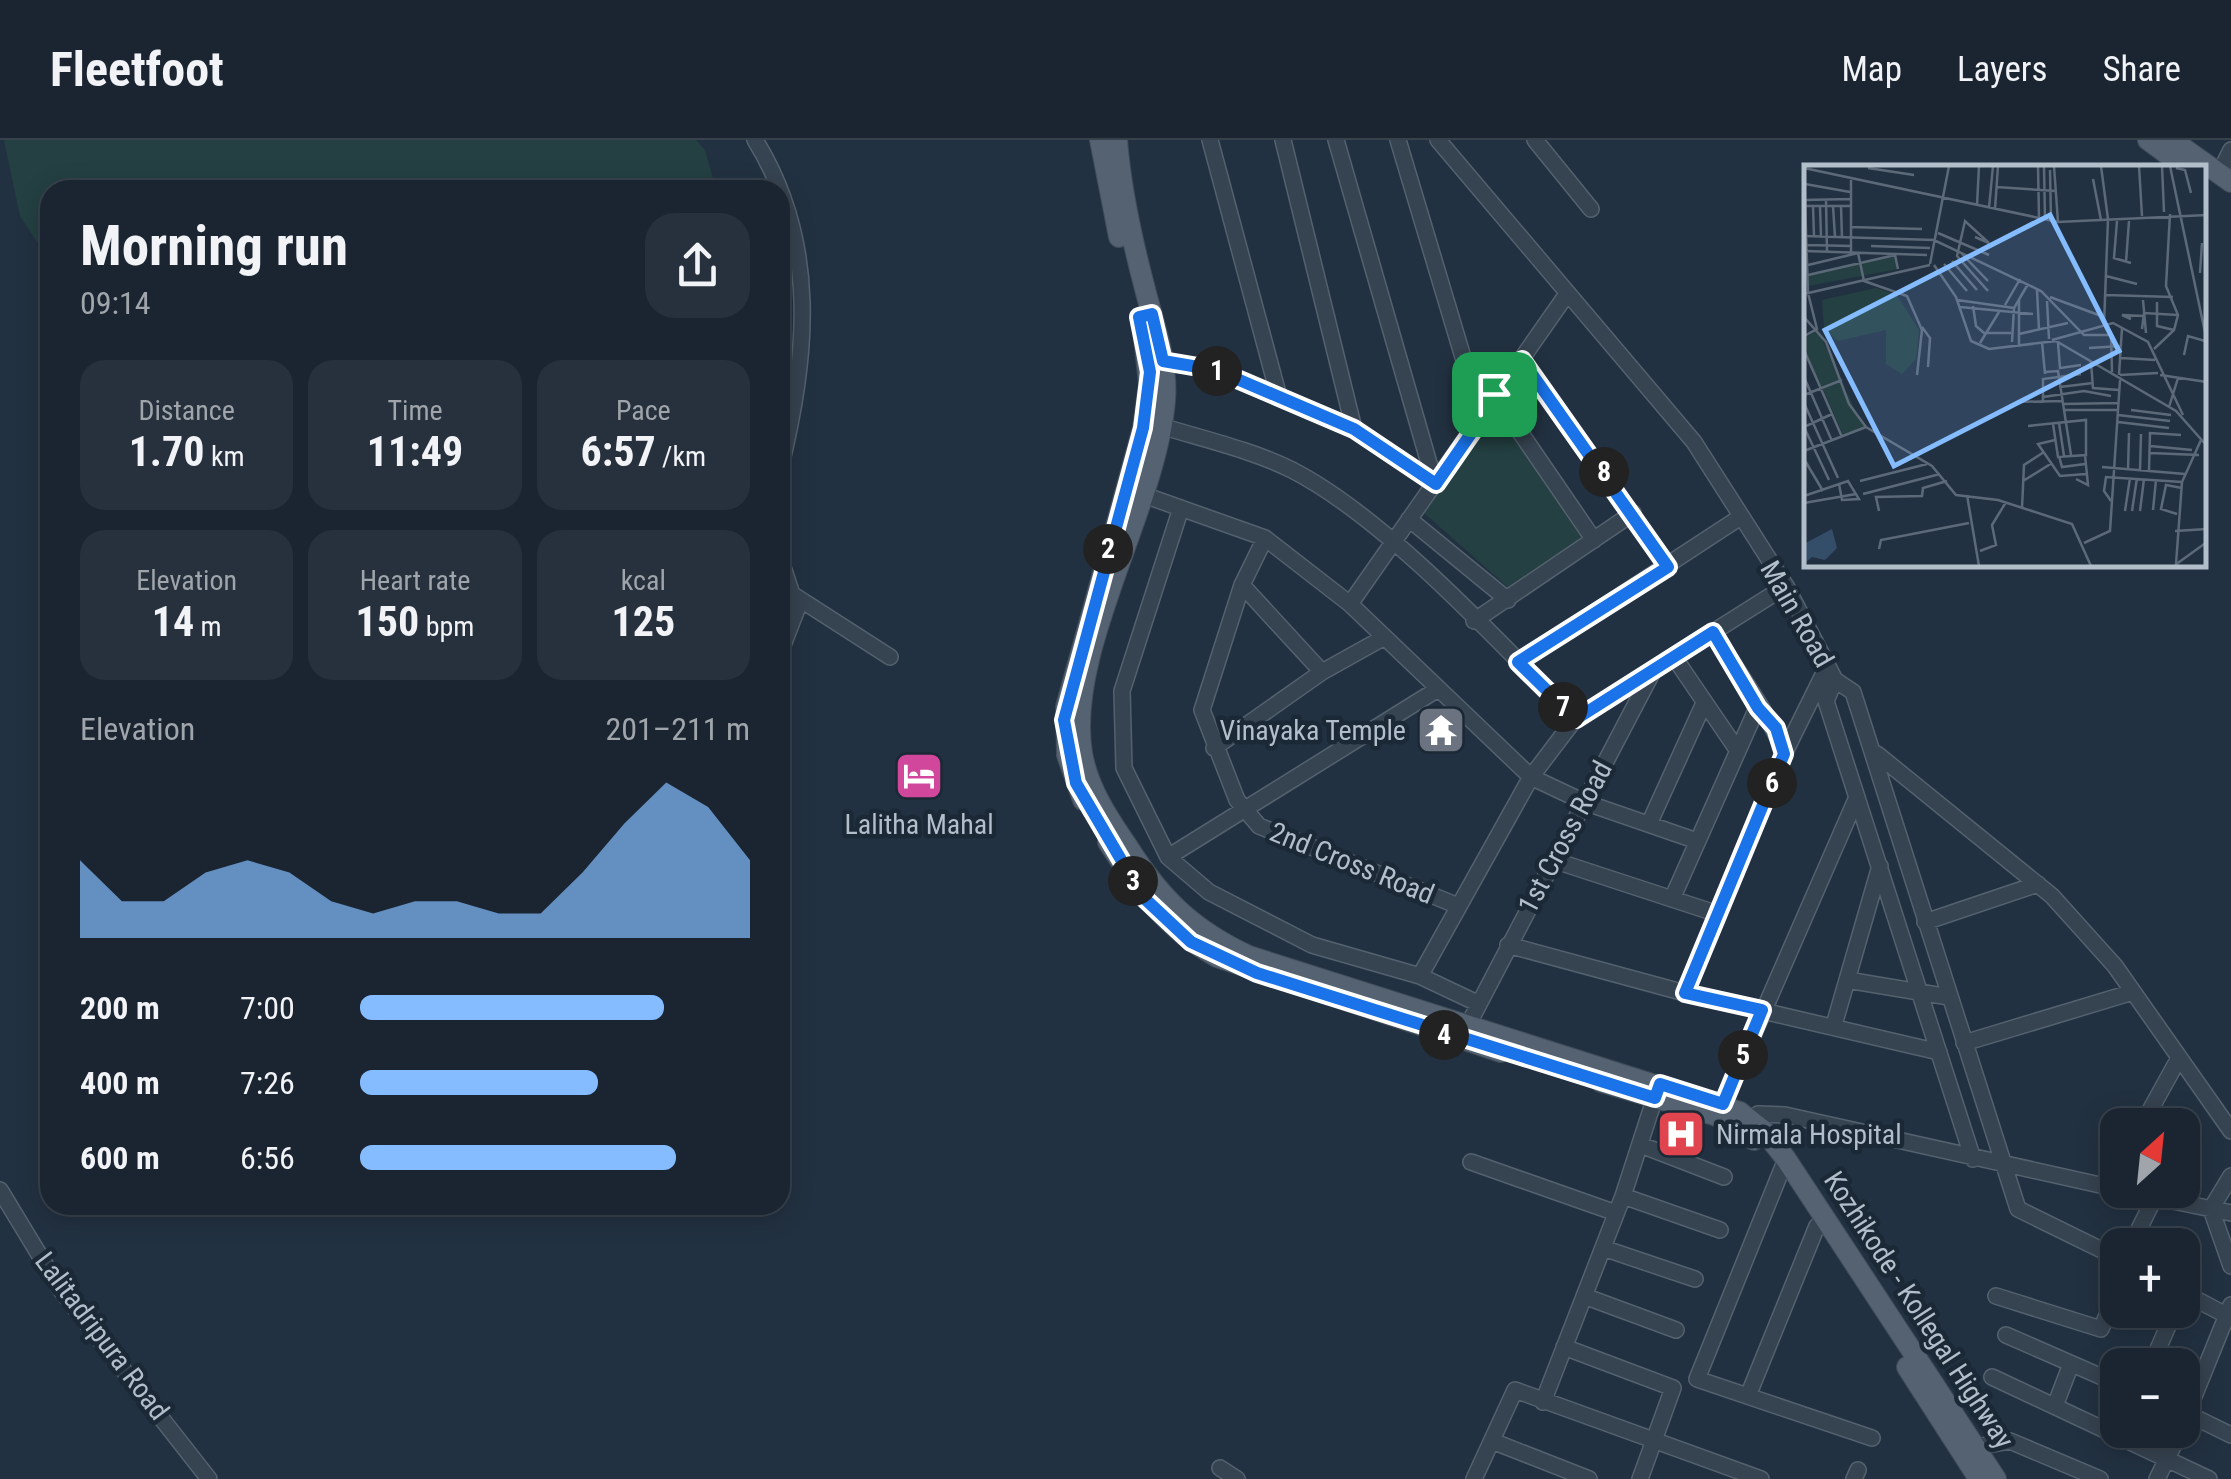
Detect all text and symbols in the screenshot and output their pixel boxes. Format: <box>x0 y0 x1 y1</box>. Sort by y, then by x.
text: Fleetfoot <box>50 41 224 98</box>
text: Map <box>1841 49 1902 90</box>
text: Layers <box>1957 49 2047 90</box>
text: Share <box>2102 49 2181 90</box>
inset map <box>1804 165 2206 568</box>
button: share <box>645 213 750 318</box>
text: Morning run <box>80 214 348 278</box>
text: 09:14 <box>80 284 151 322</box>
pin: 1 <box>1192 346 1242 396</box>
pin <box>1452 352 1537 437</box>
text: 1 <box>1210 354 1224 387</box>
icon: arrive <box>1467 367 1522 422</box>
text: Distance <box>138 394 235 427</box>
text: Time <box>387 394 443 427</box>
text: Pace <box>616 394 671 427</box>
text: 1.70 <box>129 427 205 476</box>
text: 11:49 <box>367 427 463 476</box>
text: 6:57 <box>580 427 656 476</box>
text: km <box>205 440 245 473</box>
text: /km <box>656 440 706 473</box>
pin: 8 <box>1579 447 1629 497</box>
text: 8 <box>1597 455 1611 488</box>
pin: 2 <box>1083 524 1133 574</box>
text: 2 <box>1101 532 1115 565</box>
street label: Main Road <box>1753 555 1841 673</box>
text: Elevation <box>136 564 237 597</box>
text: Heart rate <box>360 564 470 597</box>
text: kcal <box>621 564 666 597</box>
text: 14 <box>152 597 194 646</box>
text: 150 <box>356 597 419 646</box>
text: 125 <box>611 597 675 646</box>
text: m <box>194 610 222 643</box>
text: bpm <box>419 610 474 643</box>
pin: 7 <box>1538 682 1588 732</box>
text: 7 <box>1556 690 1570 723</box>
temple icon: Vinayaka Temple <box>1415 704 1467 756</box>
text: Elevation <box>80 710 195 748</box>
text: 201–211 m <box>605 710 750 748</box>
place label: Vinayaka Temple <box>1220 714 1406 747</box>
hotel icon: Lalitha Mahal <box>893 750 945 802</box>
street label: 1st Cross Road <box>1511 755 1619 919</box>
pin: 6 <box>1747 758 1797 808</box>
text: 6 <box>1765 766 1779 799</box>
place label: Lalitha Mahal <box>844 808 994 841</box>
street label: 2nd Cross Road <box>1265 815 1439 911</box>
pin: 3 <box>1108 856 1158 906</box>
text: 3 <box>1126 864 1140 897</box>
text: 200 m <box>80 989 160 1027</box>
text: 7:00 <box>240 989 295 1027</box>
pin: 4 <box>1419 1010 1469 1060</box>
text: 4 <box>1437 1018 1451 1051</box>
pin: 5 <box>1718 1030 1768 1080</box>
text: 5 <box>1736 1038 1750 1071</box>
text: 400 m <box>80 1064 160 1102</box>
text: 7:26 <box>240 1064 295 1102</box>
hospital icon: Nirmala Hospital <box>1655 1108 1707 1160</box>
north arrow <box>2100 1108 2200 1208</box>
map controls <box>2100 1108 2200 1448</box>
place label: Nirmala Hospital <box>1716 1118 1902 1151</box>
text: 600 m <box>80 1139 160 1177</box>
text: 6:56 <box>240 1139 295 1177</box>
street label: Kozhikode - Kollegal Highway <box>1817 1165 2021 1455</box>
button: + <box>2100 1228 2200 1328</box>
street label: Lalitadripura Road <box>28 1246 176 1426</box>
button: − <box>2100 1348 2200 1448</box>

